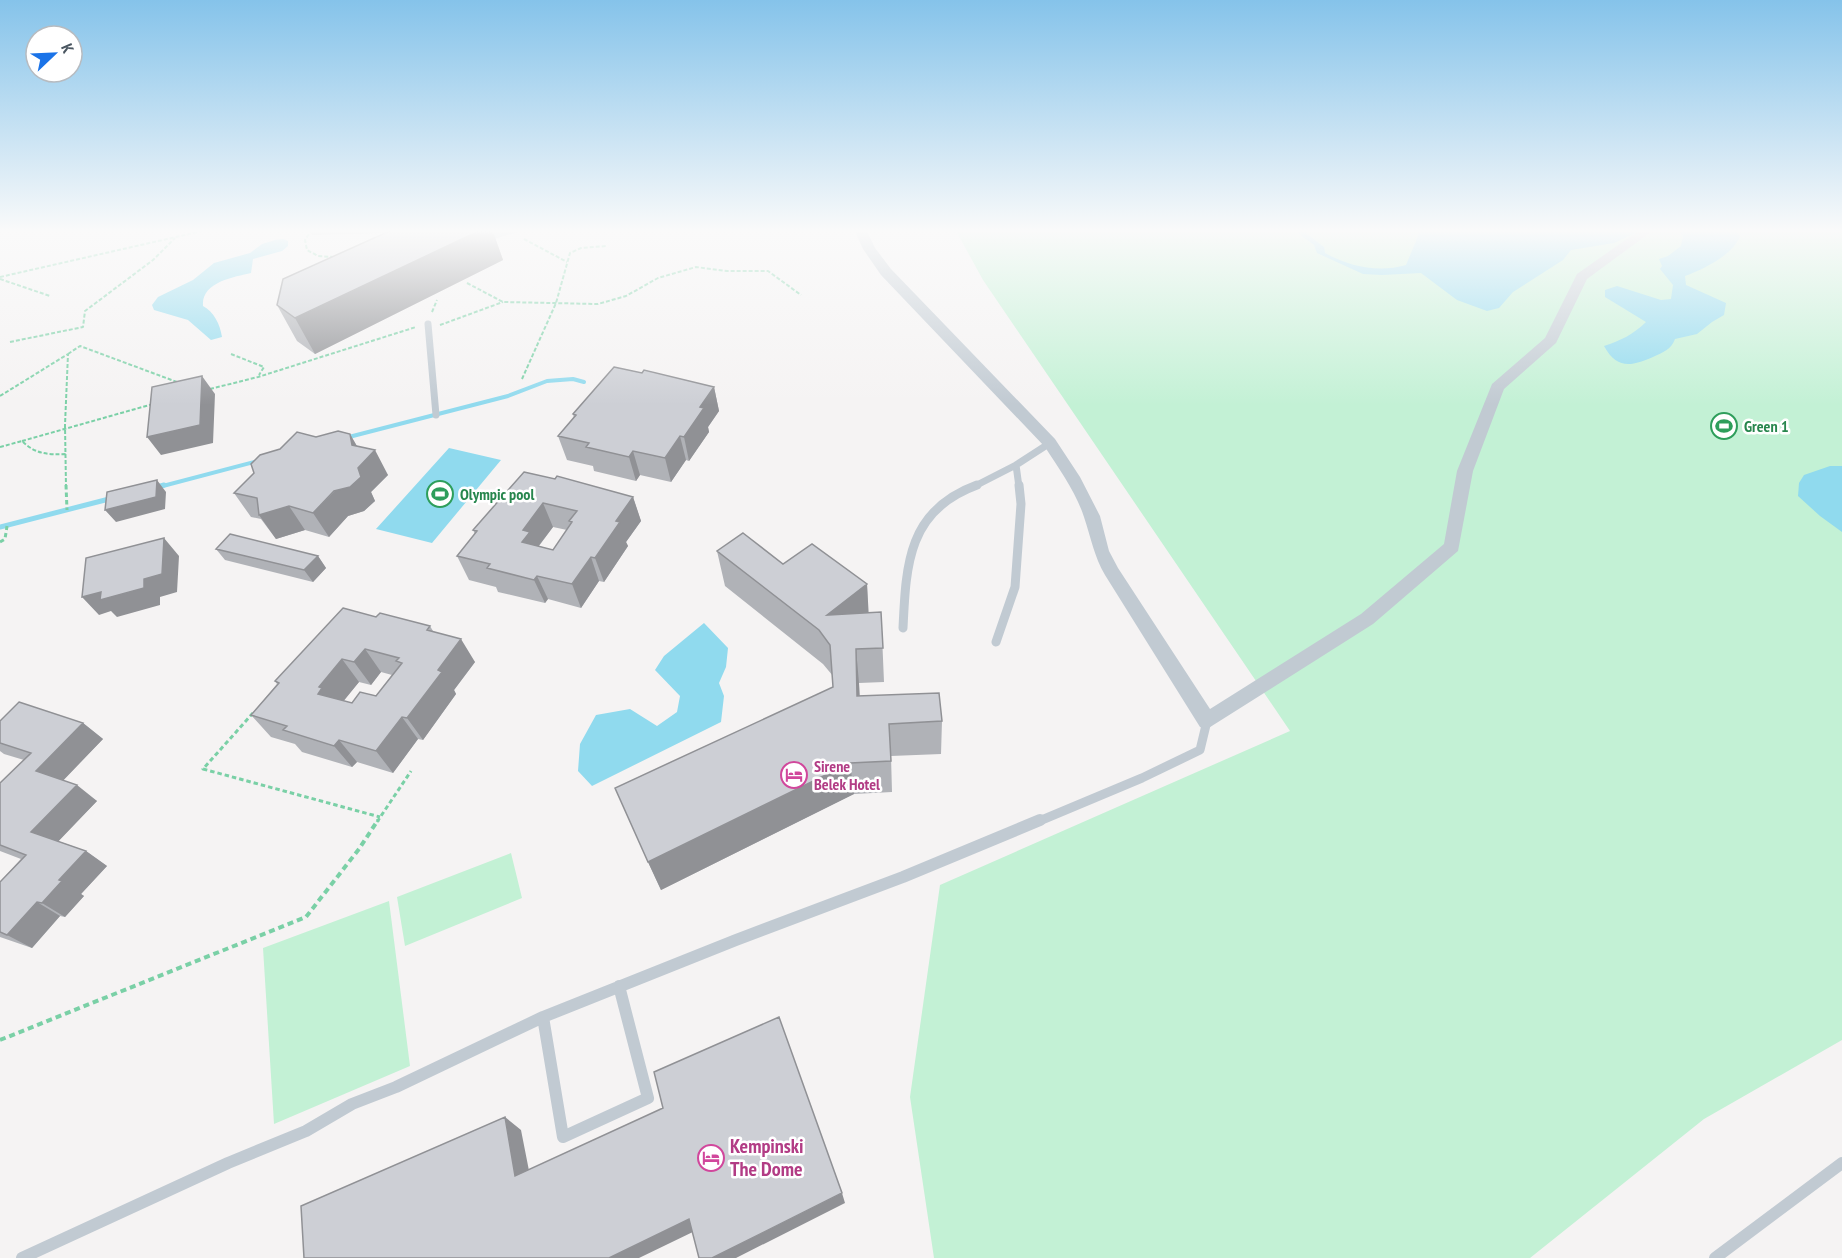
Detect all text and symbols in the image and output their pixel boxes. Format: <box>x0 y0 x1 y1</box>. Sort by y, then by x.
north arrow <box>24 24 84 84</box>
text: K <box>57 40 79 57</box>
sports icon: Green 1 <box>1709 411 1739 441</box>
place label: Green 1 <box>1744 416 1789 436</box>
sports icon: Olympic pool <box>425 479 455 509</box>
place label: Olympic pool <box>460 484 534 504</box>
place label: Sirene Belek Hotel <box>814 756 880 794</box>
hotel icon: Sirene Belek Hotel <box>779 760 809 790</box>
place label: Kempinski The Dome <box>730 1133 804 1182</box>
hotel icon: Kempinski The Dome <box>696 1143 726 1173</box>

